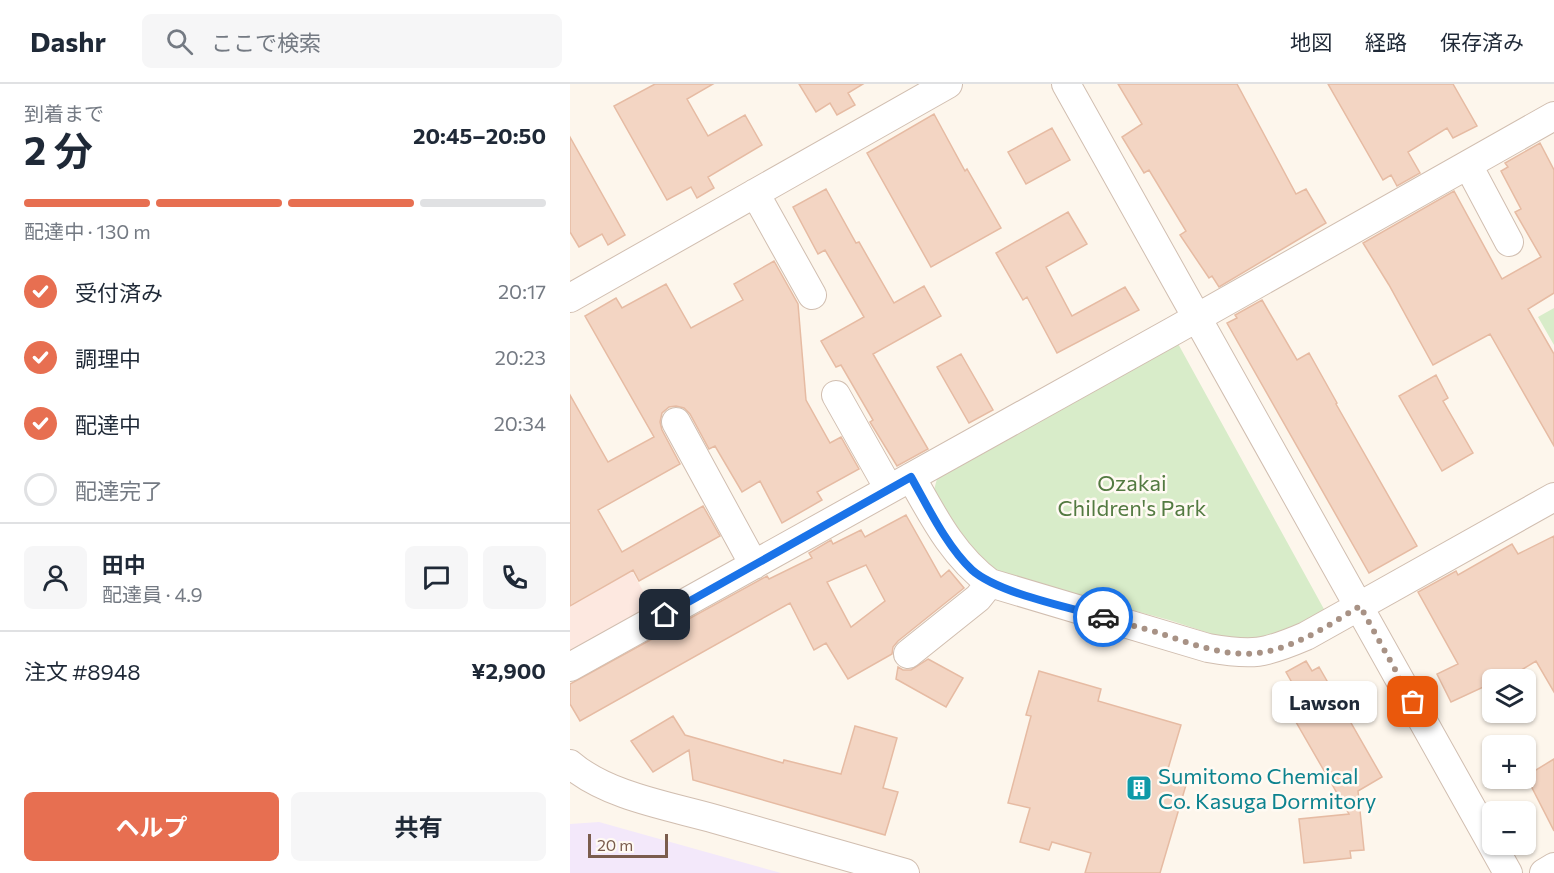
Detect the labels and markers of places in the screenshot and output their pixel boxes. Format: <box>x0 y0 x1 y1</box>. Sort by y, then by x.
pin <box>639 589 690 640</box>
pin <box>1387 676 1438 727</box>
callout: Lawson <box>1272 681 1377 723</box>
place label: Sumitomo Chemical Co. Kasuga Dormitory <box>1158 762 1376 814</box>
building icon: Sumitomo Chemical Co. Kasuga Dormitory <box>1124 773 1154 803</box>

